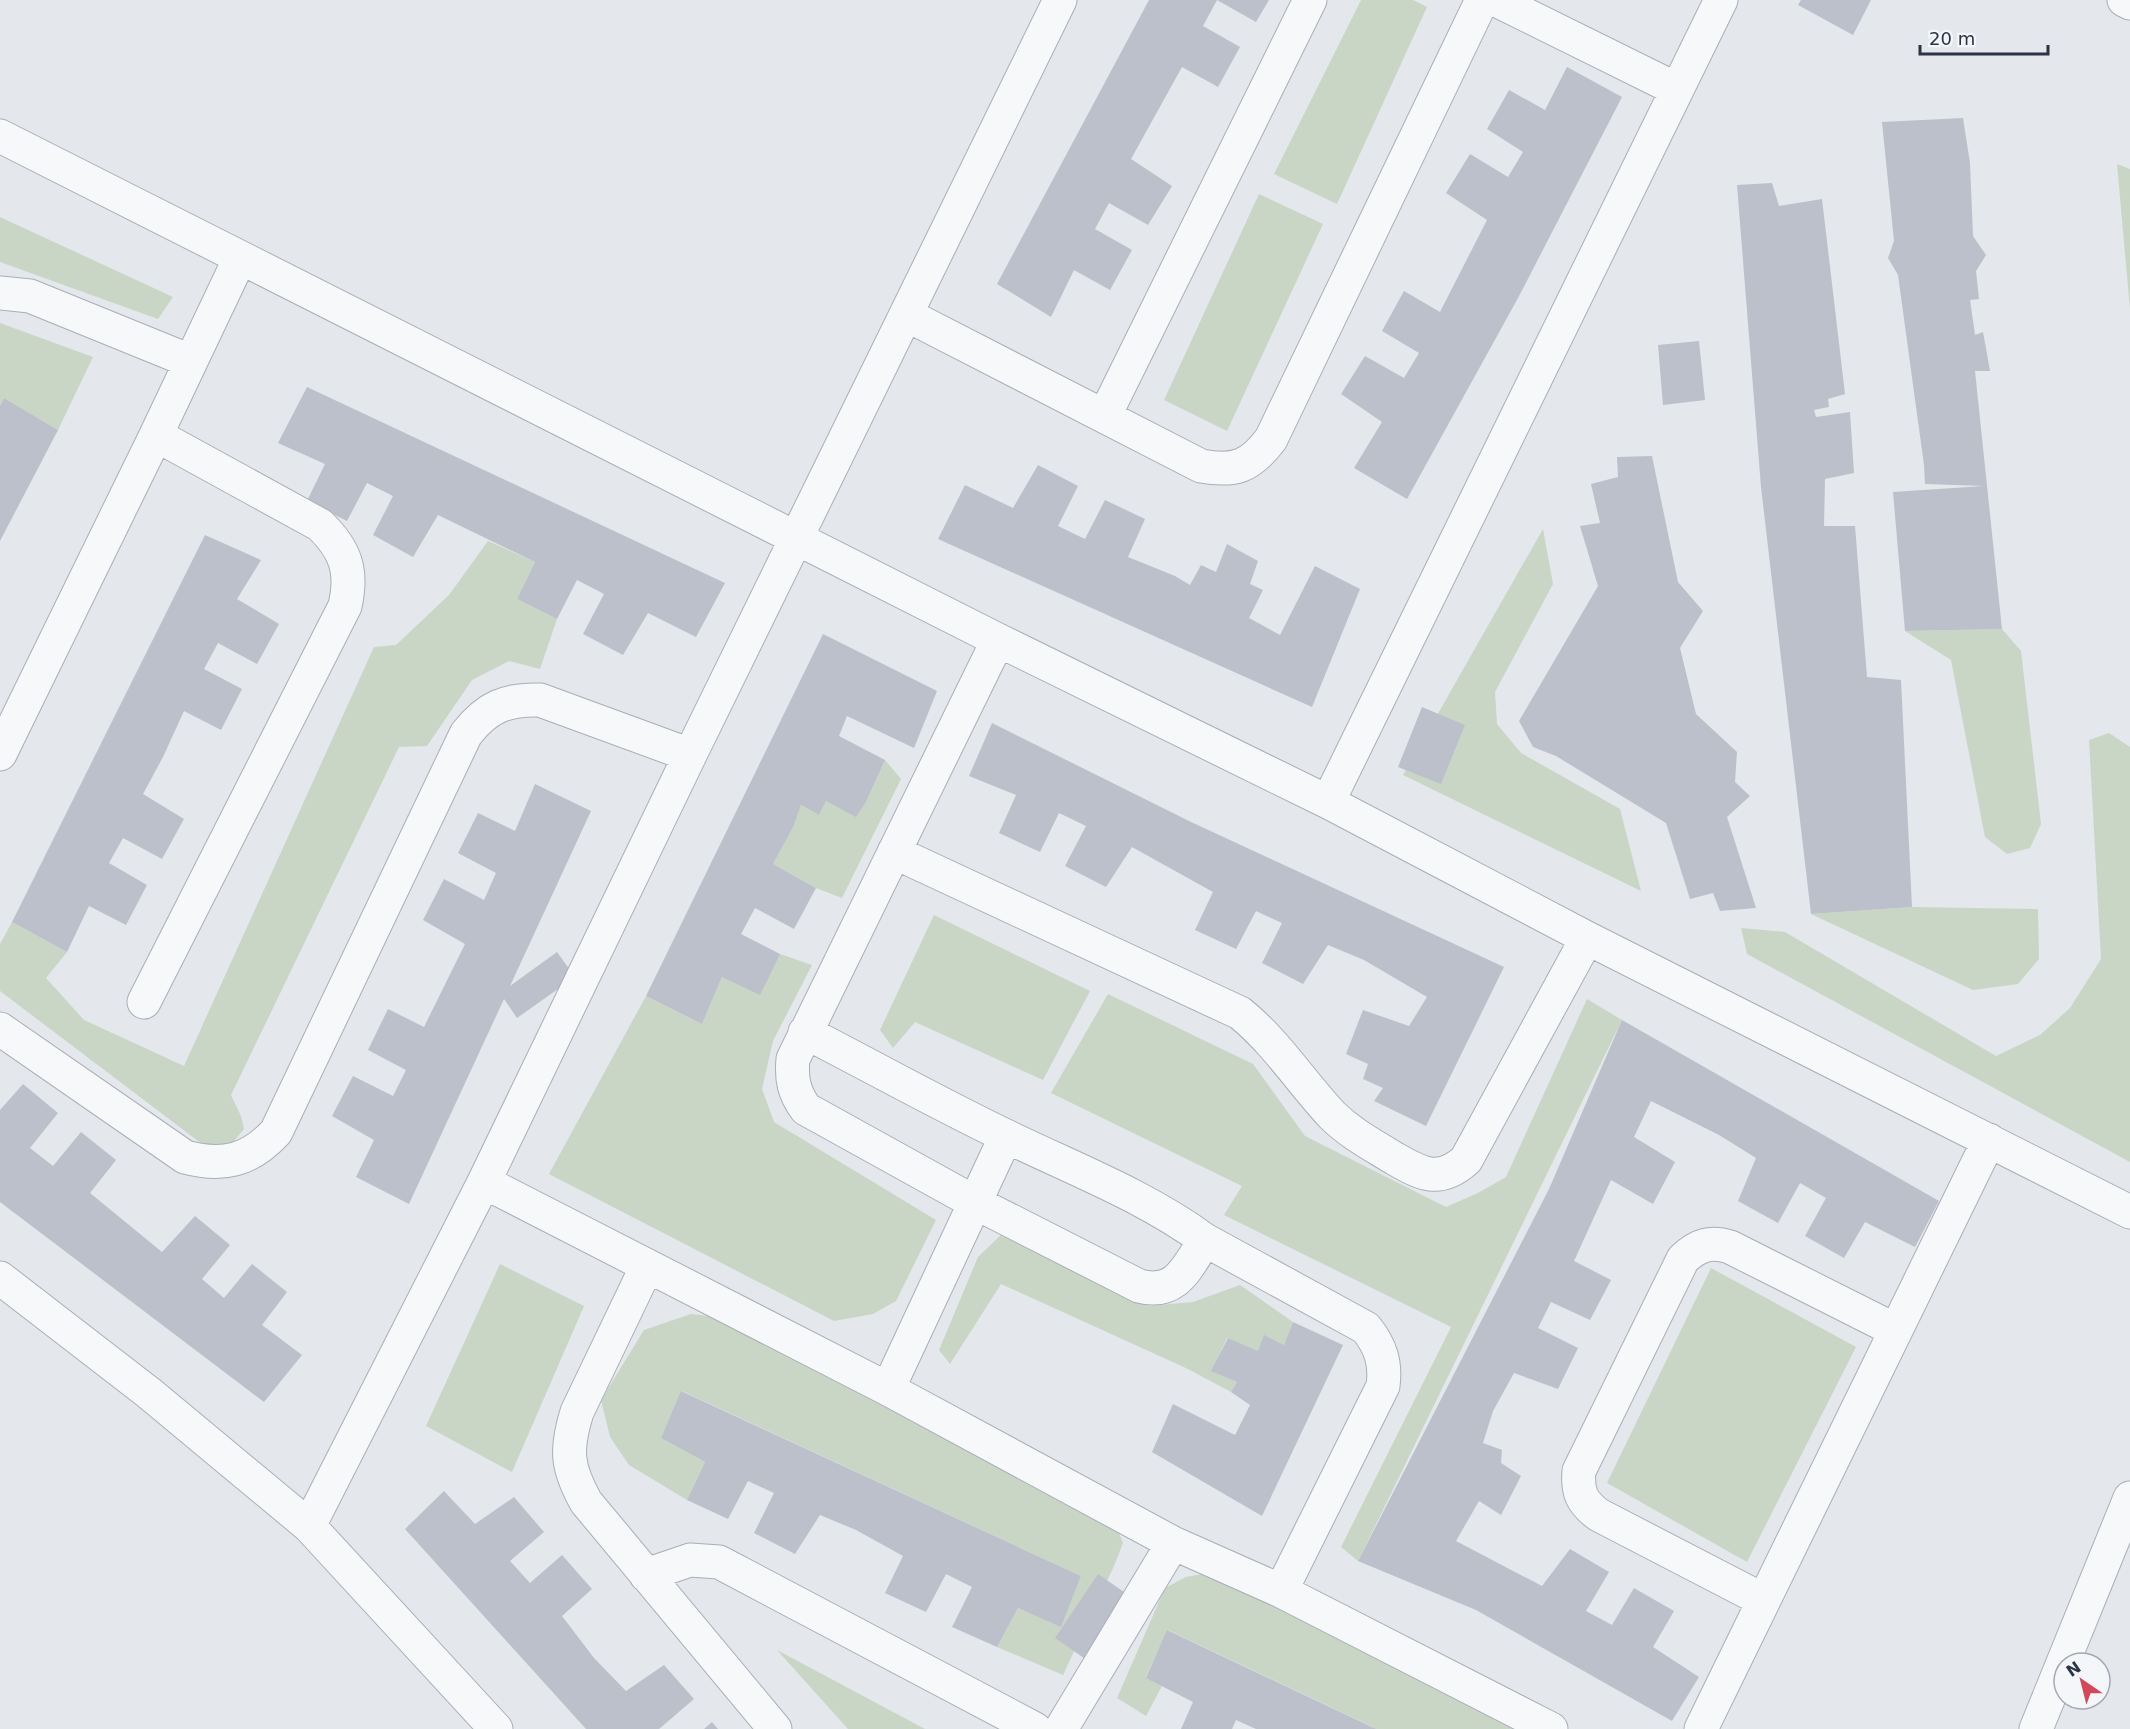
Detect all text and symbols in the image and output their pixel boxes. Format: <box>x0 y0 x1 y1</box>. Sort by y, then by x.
scale bar <box>1920 18 2048 56</box>
text: 20 m <box>1929 28 1975 49</box>
north arrow <box>2052 1651 2112 1711</box>
text: N <box>2063 1658 2085 1681</box>

